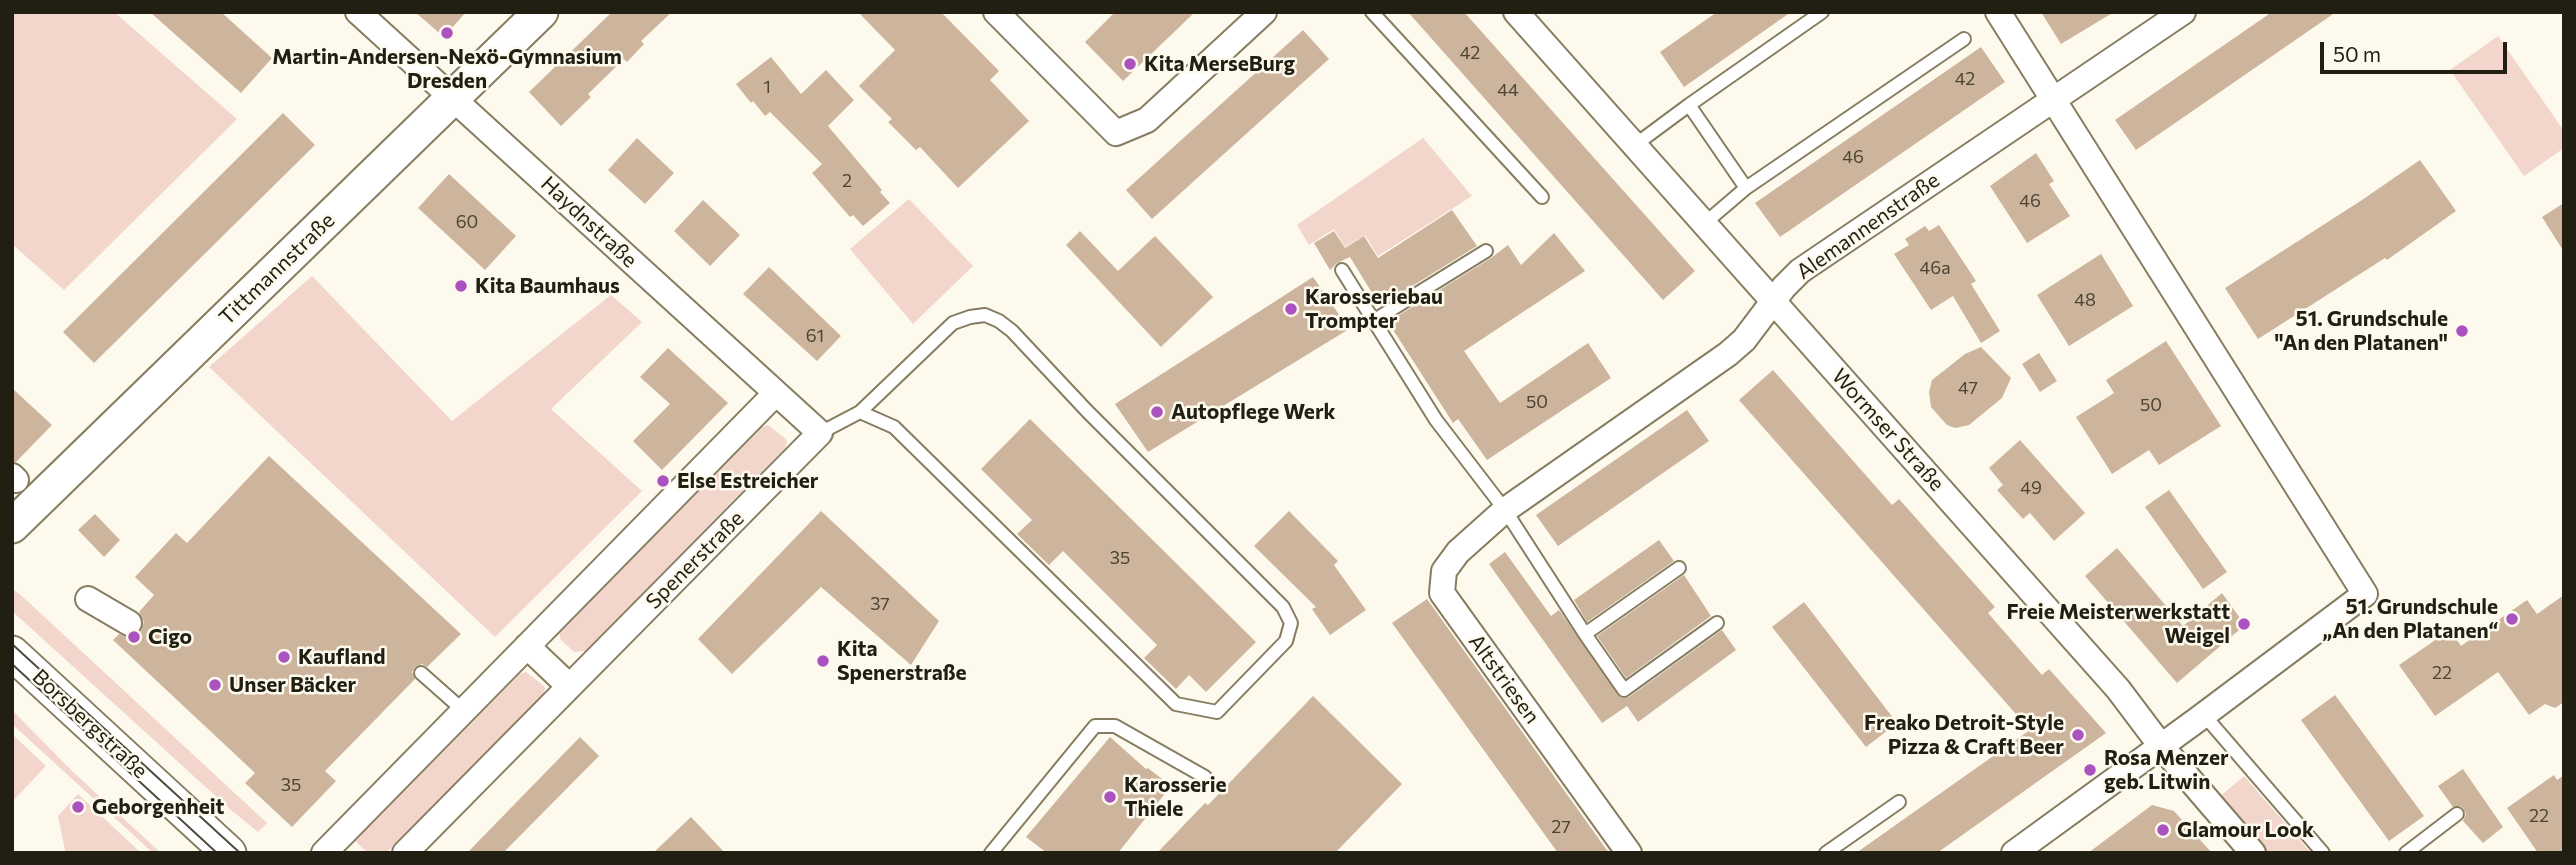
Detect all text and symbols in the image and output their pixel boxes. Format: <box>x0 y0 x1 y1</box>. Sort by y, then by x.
marker: Martin-Andersen-Nexö-Gymnasium Dresden <box>439 25 455 41</box>
scale bar <box>2324 28 2511 72</box>
text: 50 m <box>2333 41 2381 66</box>
house number: 42 <box>1460 42 1480 64</box>
place label: Martin-Andersen-Nexö-Gymnasium Dresden <box>272 44 622 94</box>
place label: Kita MerseBurg <box>1144 51 1295 77</box>
marker: Kita MerseBurg <box>1122 56 1138 72</box>
house number: 42 <box>1955 68 1975 90</box>
house number: 1 <box>763 76 771 98</box>
house number: 44 <box>1497 79 1519 101</box>
house number: 46 <box>1842 146 1864 168</box>
street label: Alemannenstraße <box>1792 167 1944 285</box>
house number: 2 <box>842 170 852 192</box>
street label: Haydnstraße <box>536 171 642 273</box>
house number: 46 <box>2019 190 2041 212</box>
street label: Tittmannstraße <box>214 208 340 330</box>
house number: 60 <box>456 211 478 233</box>
house number: 46a <box>1919 257 1951 279</box>
place label: Kita Baumhaus <box>475 273 620 299</box>
marker: Kita Baumhaus <box>453 278 469 294</box>
place label: Karosseriebau Trompter <box>1305 284 1443 334</box>
house number: 48 <box>2074 289 2096 311</box>
marker: Karosseriebau Trompter <box>1283 301 1299 317</box>
place label: 51. Grundschule "An den Platanen" <box>2275 306 2448 356</box>
marker: 51. Grundschule "An den Platanen" <box>2454 323 2470 339</box>
house number: 61 <box>806 325 824 347</box>
street label: Wormser Straße <box>1826 364 1950 496</box>
house number: 47 <box>1958 377 1978 399</box>
house number: 50 <box>1526 391 1548 413</box>
house number: 50 <box>2140 394 2162 416</box>
place label: Autopflege Werk <box>1171 399 1336 425</box>
marker: Autopflege Werk <box>1149 404 1165 420</box>
place label: Else Estreicher <box>677 468 818 494</box>
marker: Else Estreicher <box>655 473 671 489</box>
house number: 49 <box>2020 477 2042 499</box>
street label: Spenerstraße <box>641 506 749 614</box>
house number: 35 <box>1110 547 1130 569</box>
house number: 37 <box>870 593 890 615</box>
place label: 51. Grundschule „An den Platanen“ <box>2323 594 2498 644</box>
place label: Freie Meisterwerkstatt Weigel <box>2006 599 2230 649</box>
marker: 51. Grundschule „An den Platanen“ <box>2504 611 2520 627</box>
marker: Freie Meisterwerkstatt Weigel <box>2236 616 2252 632</box>
place label: Cigo <box>148 624 192 650</box>
marker: Cigo <box>126 629 142 645</box>
street label: Altstriesen <box>1463 629 1545 729</box>
place label: Kita Spenerstraße <box>837 636 967 686</box>
place label: Kaufland <box>298 644 386 670</box>
marker: Kaufland <box>276 649 292 665</box>
marker: Kita Spenerstraße <box>815 653 831 669</box>
house number: 22 <box>2432 662 2452 684</box>
street label: Borsbergstraße <box>27 664 153 784</box>
place label: Unser Bäcker <box>229 672 356 698</box>
marker: Unser Bäcker <box>207 677 223 693</box>
place label: Freako Detroit-Style Pizza & Craft Beer <box>1864 710 2064 760</box>
marker: Freako Detroit-Style Pizza & Craft Beer <box>2070 727 2086 743</box>
place label: Rosa Menzer geb. Litwin <box>2104 745 2229 795</box>
marker: Rosa Menzer geb. Litwin <box>2082 762 2098 778</box>
place label: Karosserie Thiele <box>1124 772 1227 822</box>
house number: 35 <box>281 774 301 796</box>
marker: Karosserie Thiele <box>1102 789 1118 805</box>
place label: Geborgenheit <box>92 794 224 820</box>
marker: Geborgenheit <box>70 799 86 815</box>
house number: 22 <box>2529 805 2549 827</box>
house number: 27 <box>1551 816 1571 838</box>
place label: Glamour Look <box>2177 817 2314 843</box>
marker: Glamour Look <box>2155 822 2171 838</box>

